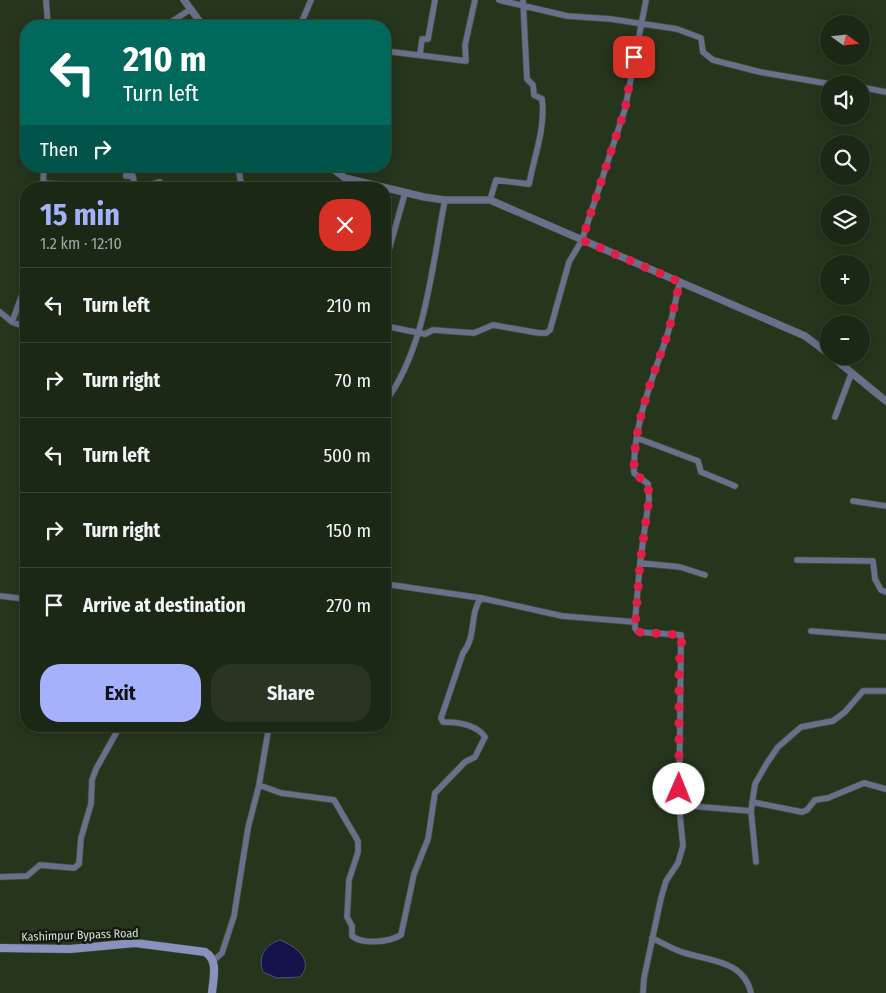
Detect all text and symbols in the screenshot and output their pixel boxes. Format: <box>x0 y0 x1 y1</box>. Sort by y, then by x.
north arrow <box>820 15 870 65</box>
map controls <box>820 15 870 365</box>
pin <box>613 36 655 78</box>
text: 210 m <box>123 38 207 80</box>
icon: left <box>40 40 105 105</box>
icon: arrive <box>620 43 648 71</box>
button: sound <box>820 75 870 125</box>
text: Turn left <box>123 80 199 107</box>
icon: right <box>88 135 116 163</box>
button: search <box>820 135 870 185</box>
text: Then <box>40 138 78 161</box>
button: layers <box>820 195 870 245</box>
text: 15 min <box>40 197 120 233</box>
button: close <box>319 199 371 251</box>
text: 1.2 km · 12:10 <box>40 234 122 253</box>
button: + <box>820 255 870 305</box>
icon: left <box>40 291 68 319</box>
text: Turn left <box>83 294 150 317</box>
text: 210 m <box>327 294 371 317</box>
button: − <box>820 315 870 365</box>
icon: right <box>40 366 68 394</box>
text: Turn right <box>83 369 160 392</box>
text: 70 m <box>335 369 371 392</box>
icon: left <box>40 441 68 469</box>
text: Turn left <box>83 444 150 467</box>
text: 500 m <box>323 444 371 467</box>
icon: right <box>40 516 68 544</box>
text: Turn right <box>83 519 160 542</box>
text: 150 m <box>326 519 371 542</box>
icon: arrive <box>40 591 68 619</box>
text: Arrive at destination <box>83 594 246 617</box>
text: 270 m <box>326 594 371 617</box>
button: Exit <box>40 664 201 722</box>
button: Share <box>211 664 371 722</box>
position arrow <box>652 762 704 814</box>
street label: Kashimpur Bypass Road <box>21 926 139 944</box>

